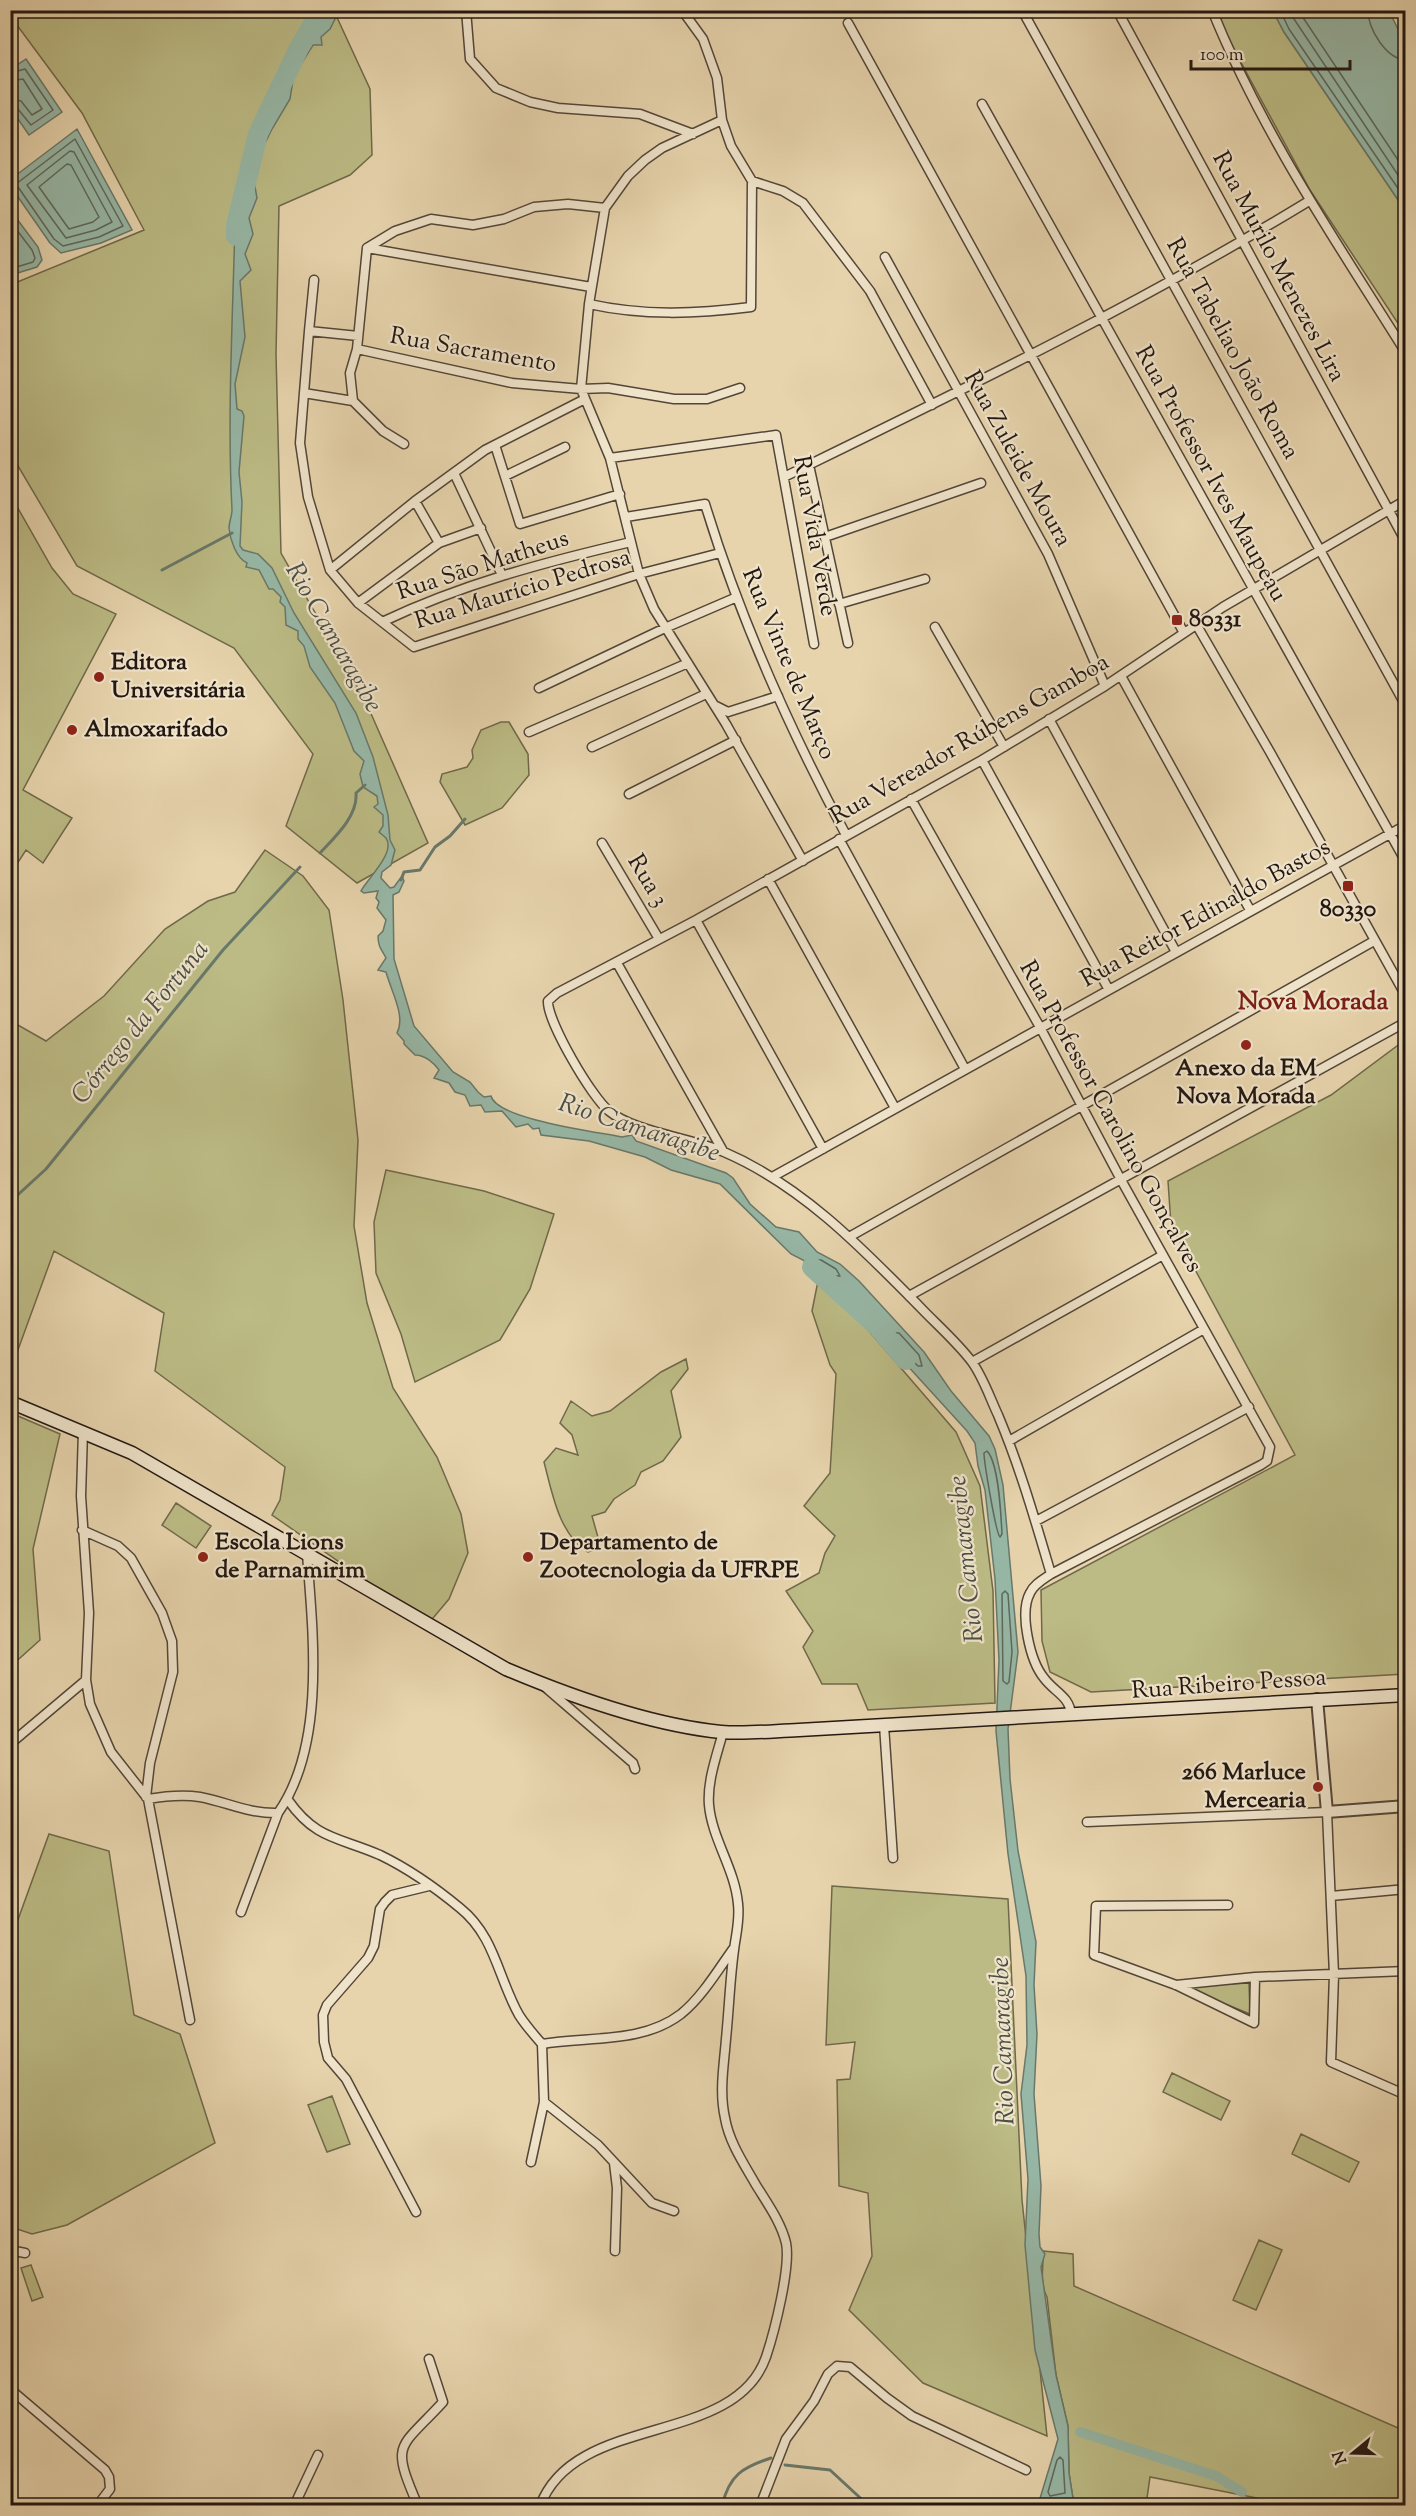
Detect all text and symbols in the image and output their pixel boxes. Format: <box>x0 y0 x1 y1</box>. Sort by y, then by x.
scale bar <box>1191 33 1350 71</box>
text: 100 m <box>1200 43 1244 69</box>
street label: Rua Murilo Menezes Lira <box>1203 146 1353 388</box>
street label: Rua Tabeliao João Roma <box>1157 232 1307 466</box>
street label: Rua Sacramento <box>387 320 559 382</box>
street label: Rua Professor Ives Maupeau <box>1125 340 1295 608</box>
street label: Rua Zuleide Moura <box>954 365 1080 553</box>
street label: Rua Vida Verde <box>783 453 845 619</box>
street label: Rua São Matheus <box>393 522 573 610</box>
street label: Rua Maurício Pedrosa <box>411 541 635 639</box>
water label: Rio Camaragibe <box>275 556 391 720</box>
street label: Rua Vinte de Março <box>732 563 844 765</box>
place label: 80331 <box>1189 603 1242 637</box>
marker: 80331 <box>1170 613 1184 627</box>
place label: Editora Universitária <box>111 646 246 708</box>
street label: Rua Vereador Rúbens Gamboa <box>824 646 1116 834</box>
marker: Editora Universitária <box>92 670 106 684</box>
place label: Almoxarifado <box>84 713 228 747</box>
marker: Almoxarifado <box>65 723 79 737</box>
street label: Rua Reitor Edinaldo Bastos <box>1075 831 1337 997</box>
street label: Rua 3 <box>618 848 676 914</box>
marker: 80330 <box>1341 879 1355 893</box>
place label: 80330 <box>1320 893 1377 927</box>
water label: Córrego da Fortuna <box>63 933 219 1113</box>
street label: Rua Professor Carolino Gonçalves <box>1010 955 1210 1279</box>
district label: Nova Morada <box>1238 984 1388 1021</box>
marker: Anexo da EM Nova Morada <box>1239 1038 1253 1052</box>
place label: Anexo da EM Nova Morada <box>1175 1052 1318 1114</box>
water label: Rio Camaragibe <box>553 1085 725 1173</box>
water label: Rio Camaragibe <box>940 1474 994 1644</box>
place label: Escola Lions de Parnamirim <box>215 1526 365 1588</box>
place label: Departamento de Zootecnologia da UFRPE <box>540 1526 799 1588</box>
marker: Escola Lions de Parnamirim <box>196 1550 210 1564</box>
marker: Departamento de Zootecnologia da UFRPE <box>521 1550 535 1564</box>
street label: Rua Ribeiro Pessoa <box>1130 1661 1328 1709</box>
place label: 266 Marluce Mercearia <box>1182 1756 1307 1818</box>
marker: 266 Marluce Mercearia <box>1311 1780 1325 1794</box>
water label: Rio Camaragibe <box>983 1956 1025 2126</box>
north arrow <box>1323 2423 1383 2483</box>
text: N <box>1328 2447 1354 2467</box>

